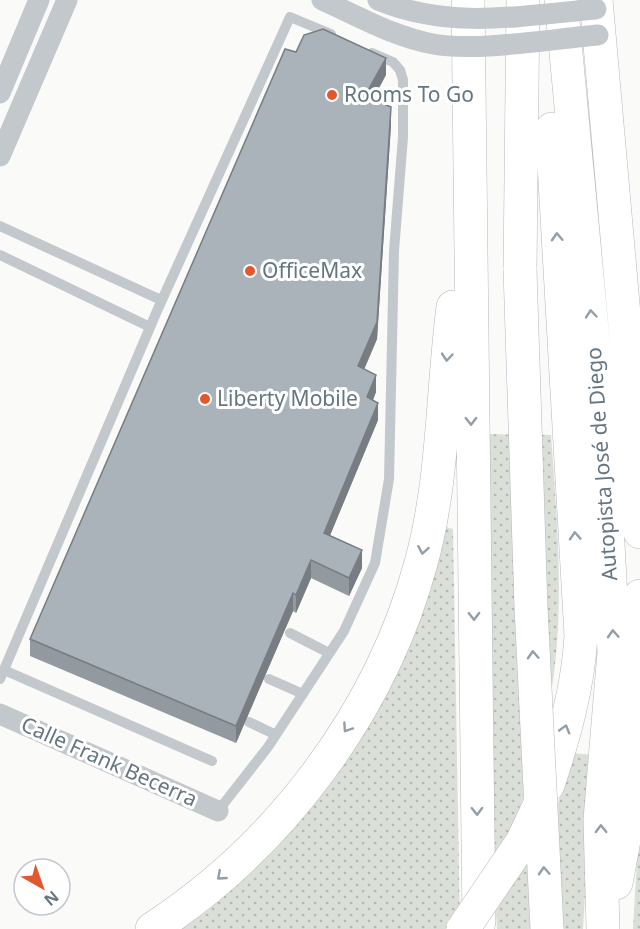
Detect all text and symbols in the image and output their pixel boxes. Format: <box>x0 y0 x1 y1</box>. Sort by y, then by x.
place label: Rooms To Go <box>344 80 474 108</box>
marker: Rooms To Go <box>325 88 339 102</box>
one-way arrow <box>551 232 564 241</box>
place label: OfficeMax <box>262 256 362 284</box>
marker: OfficeMax <box>243 264 257 278</box>
one-way arrow <box>585 309 598 318</box>
street label: Autopista José de Diego <box>579 346 623 582</box>
one-way arrow <box>441 352 454 362</box>
place label: Liberty Mobile <box>217 384 358 412</box>
marker: Liberty Mobile <box>198 392 212 406</box>
one-way arrow <box>465 417 478 426</box>
one-way arrow <box>569 532 582 541</box>
one-way arrow <box>418 545 430 555</box>
one-way arrow <box>468 612 480 621</box>
one-way arrow <box>606 630 619 639</box>
one-way arrow <box>527 650 540 659</box>
street label: Calle Frank Becerra <box>17 710 202 812</box>
one-way arrow <box>343 722 354 733</box>
one-way arrow <box>558 724 571 734</box>
one-way arrow <box>471 807 483 816</box>
one-way arrow <box>594 824 607 833</box>
north arrow <box>12 857 72 917</box>
one-way arrow <box>538 866 551 875</box>
one-way arrow <box>217 869 228 880</box>
text: N <box>40 886 64 911</box>

